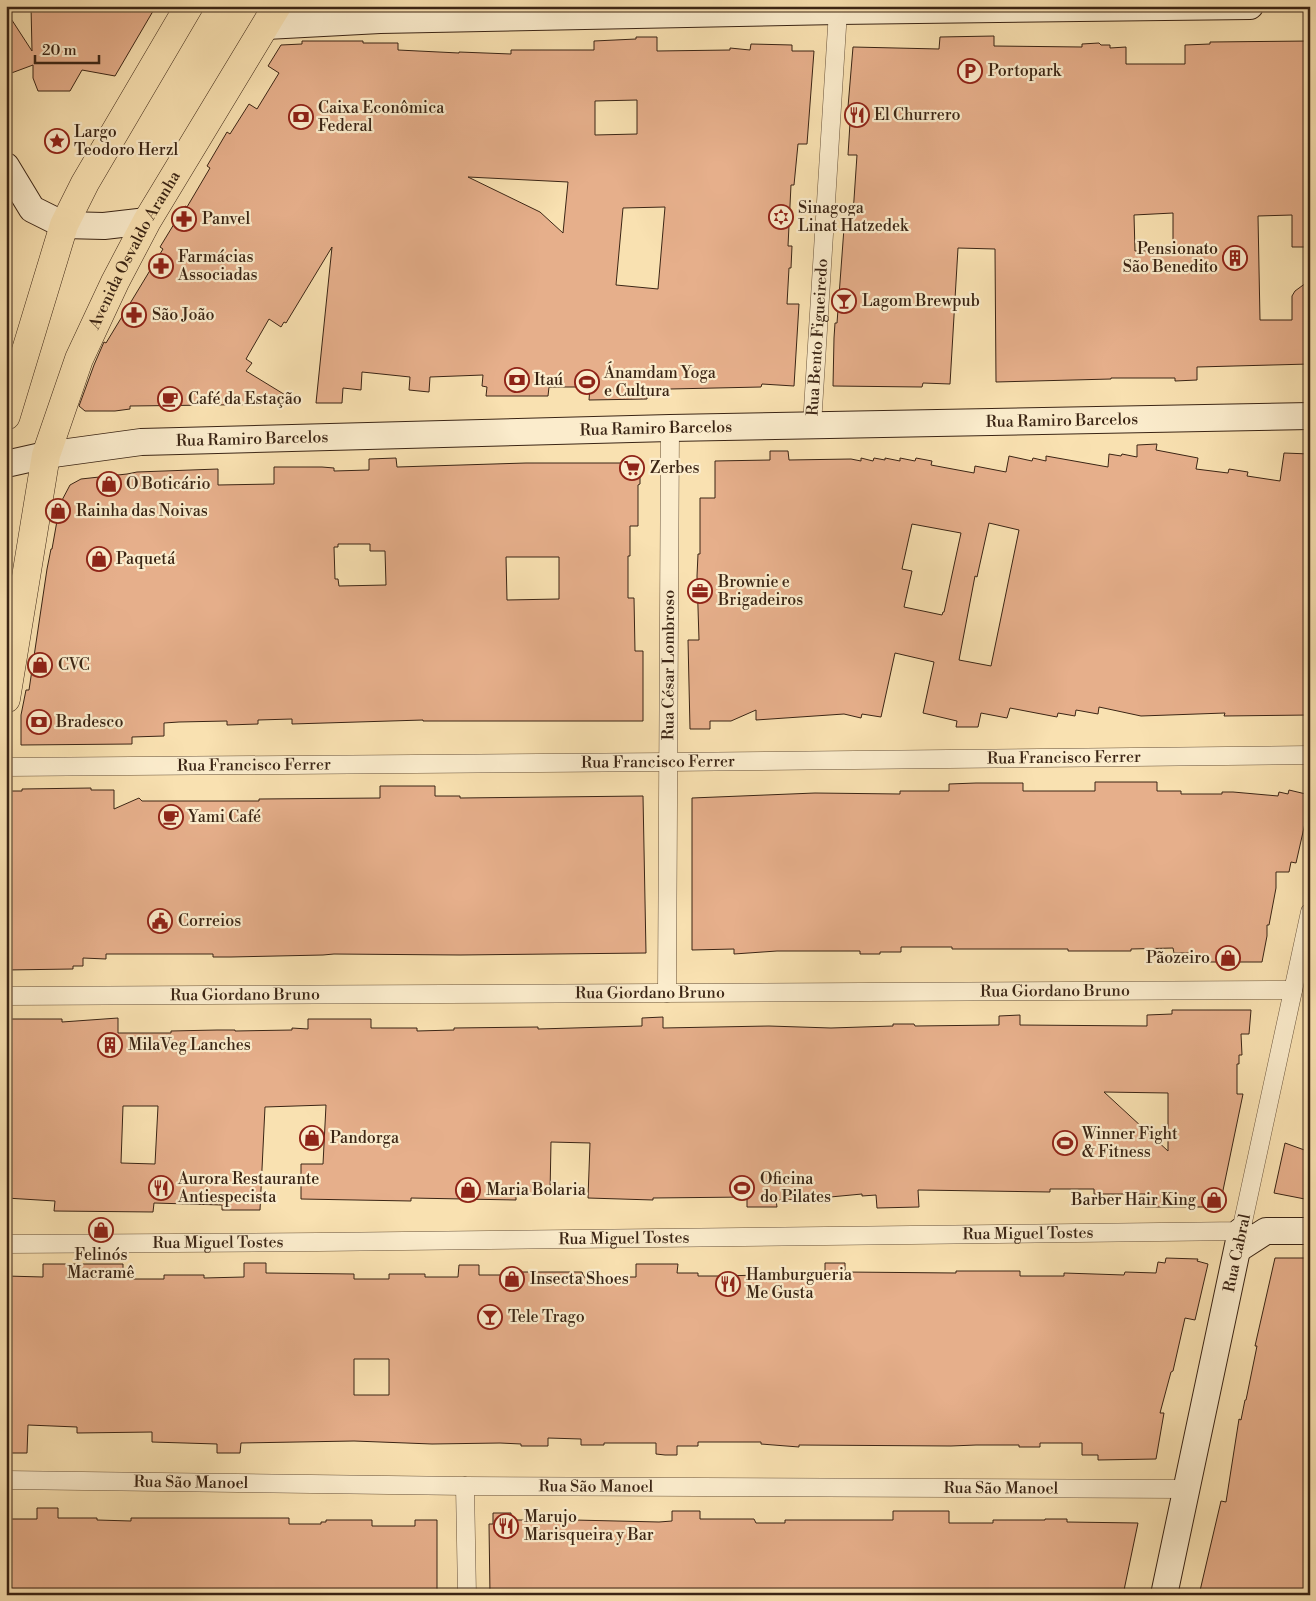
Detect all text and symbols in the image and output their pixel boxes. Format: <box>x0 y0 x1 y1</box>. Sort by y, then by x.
scale bar <box>35 32 99 64</box>
text: 20 m <box>42 41 77 60</box>
parking icon: Portopark <box>957 58 983 84</box>
place label: Portopark <box>988 61 1063 81</box>
place label: Caixa Econômica Federal <box>318 98 445 136</box>
restaurant icon: El Churrero <box>844 102 870 128</box>
bank icon: Caixa Econômica Federal <box>288 104 314 130</box>
place label: El Churrero <box>874 105 961 125</box>
place label: Largo Teodoro Herzl <box>74 122 178 160</box>
place icon: Largo Teodoro Herzl <box>44 128 70 154</box>
street label: Avenida Osvaldo Aranha <box>84 167 185 333</box>
place label: Sinagoga Linat Hatzedek <box>798 198 910 236</box>
synagogue icon: Sinagoga Linat Hatzedek <box>768 204 794 230</box>
pharmacy icon: Panvel <box>171 206 197 232</box>
place label: Panvel <box>202 209 250 229</box>
place label: Pensionato São Benedito <box>1123 239 1218 277</box>
building icon: Pensionato São Benedito <box>1222 245 1248 271</box>
place label: Farmácias Associadas <box>177 247 258 285</box>
pharmacy icon: Farmácias Associadas <box>148 253 174 279</box>
street label: Rua Bento Figueiredo <box>803 258 832 416</box>
bar icon: Lagom Brewpub <box>831 288 857 314</box>
place label: Lagom Brewpub <box>862 291 980 311</box>
pharmacy icon: São João <box>121 302 147 328</box>
place label: São João <box>152 305 215 325</box>
place label: Ánamdam Yoga e Cultura <box>603 361 717 401</box>
bank icon: Itaú <box>504 367 530 393</box>
sports icon: Ánamdam Yoga e Cultura <box>574 369 600 395</box>
place label: Itaú <box>534 370 563 390</box>
cafe icon: Café da Estação <box>157 386 183 412</box>
place label: Café da Estação <box>188 389 302 409</box>
street label: Rua Ramiro Barcelos <box>985 409 1138 432</box>
street label: Rua Ramiro Barcelos <box>579 417 732 440</box>
street label: Rua Ramiro Barcelos <box>176 427 329 451</box>
supermarket icon: Zerbes <box>619 455 645 481</box>
place label: Zerbes <box>650 458 700 478</box>
shop icon: O Boticário <box>96 471 122 497</box>
place label: O Boticário <box>126 474 211 494</box>
shop icon: Rainha das Noivas <box>45 498 71 524</box>
place label: Rainha das Noivas <box>76 501 208 521</box>
shop icon: Paquetá <box>86 546 112 572</box>
place label: Paquetá <box>116 549 176 569</box>
place label: Brownie e Brigadeiros <box>717 572 803 610</box>
office icon: Brownie e Brigadeiros <box>687 578 713 604</box>
street label: Rua César Lombroso <box>658 590 679 740</box>
shop icon: CVC <box>27 652 53 678</box>
place label: CVC <box>58 655 90 675</box>
bank icon: Bradesco <box>26 709 52 735</box>
place label: Bradesco <box>55 712 123 732</box>
street label: Rua Francisco Ferrer <box>987 747 1141 769</box>
street label: Rua Francisco Ferrer <box>581 751 735 773</box>
street label: Rua Francisco Ferrer <box>177 755 331 776</box>
cafe icon: Yami Café <box>158 804 184 830</box>
place label: Yami Café <box>187 807 261 827</box>
public building icon: Correios <box>147 908 173 934</box>
place label: Correios <box>178 911 241 931</box>
shop icon: Pãozeiro <box>1215 945 1241 971</box>
place label: Pãozeiro <box>1146 948 1210 968</box>
street label: Rua Giordano Bruno <box>980 981 1130 1001</box>
street label: Rua Giordano Bruno <box>575 983 725 1003</box>
street label: Rua Giordano Bruno <box>170 985 320 1005</box>
building icon: MilaVeg Lanches <box>97 1032 123 1058</box>
place label: MilaVeg Lanches <box>128 1035 251 1055</box>
place label: Winner Fight & Fitness <box>1081 1124 1178 1162</box>
shop icon: Pandorga <box>299 1125 325 1151</box>
place label: Pandorga <box>330 1128 400 1148</box>
sports icon: Winner Fight & Fitness <box>1052 1130 1078 1156</box>
place label: Aurora Restaurante Antiespecista <box>177 1169 319 1207</box>
place label: Oficina do Pilates <box>760 1169 831 1207</box>
restaurant icon: Aurora Restaurante Antiespecista <box>148 1175 174 1201</box>
sports icon: Oficina do Pilates <box>729 1175 755 1201</box>
shop icon: Maria Bolaria <box>455 1177 481 1203</box>
place label: Maria Bolaria <box>486 1180 587 1200</box>
shop icon: Barber Hair King <box>1201 1187 1227 1213</box>
place label: Barber Hair King <box>1070 1190 1197 1210</box>
street label: Rua Cabral <box>1219 1212 1255 1294</box>
shop icon: Felinós Macramê <box>88 1217 114 1243</box>
street label: Rua Miguel Tostes <box>962 1223 1094 1244</box>
street label: Rua Miguel Tostes <box>558 1228 690 1249</box>
street label: Rua Miguel Tostes <box>152 1232 284 1253</box>
place label: Felinós Macramê <box>67 1245 135 1283</box>
place label: Hamburgueria Me Gusta <box>746 1265 853 1303</box>
shop icon: Insecta Shoes <box>499 1266 525 1292</box>
place label: Insecta Shoes <box>530 1269 629 1289</box>
restaurant icon: Hamburgueria Me Gusta <box>715 1271 741 1297</box>
bar icon: Tele Trago <box>477 1304 503 1330</box>
place label: Tele Trago <box>508 1307 585 1327</box>
street label: Rua São Manoel <box>133 1472 249 1493</box>
street label: Rua São Manoel <box>538 1476 654 1497</box>
street label: Rua São Manoel <box>943 1478 1059 1498</box>
place label: Marujo Marisqueira y Bar <box>524 1507 654 1545</box>
restaurant icon: Marujo Marisqueira y Bar <box>493 1513 519 1539</box>

